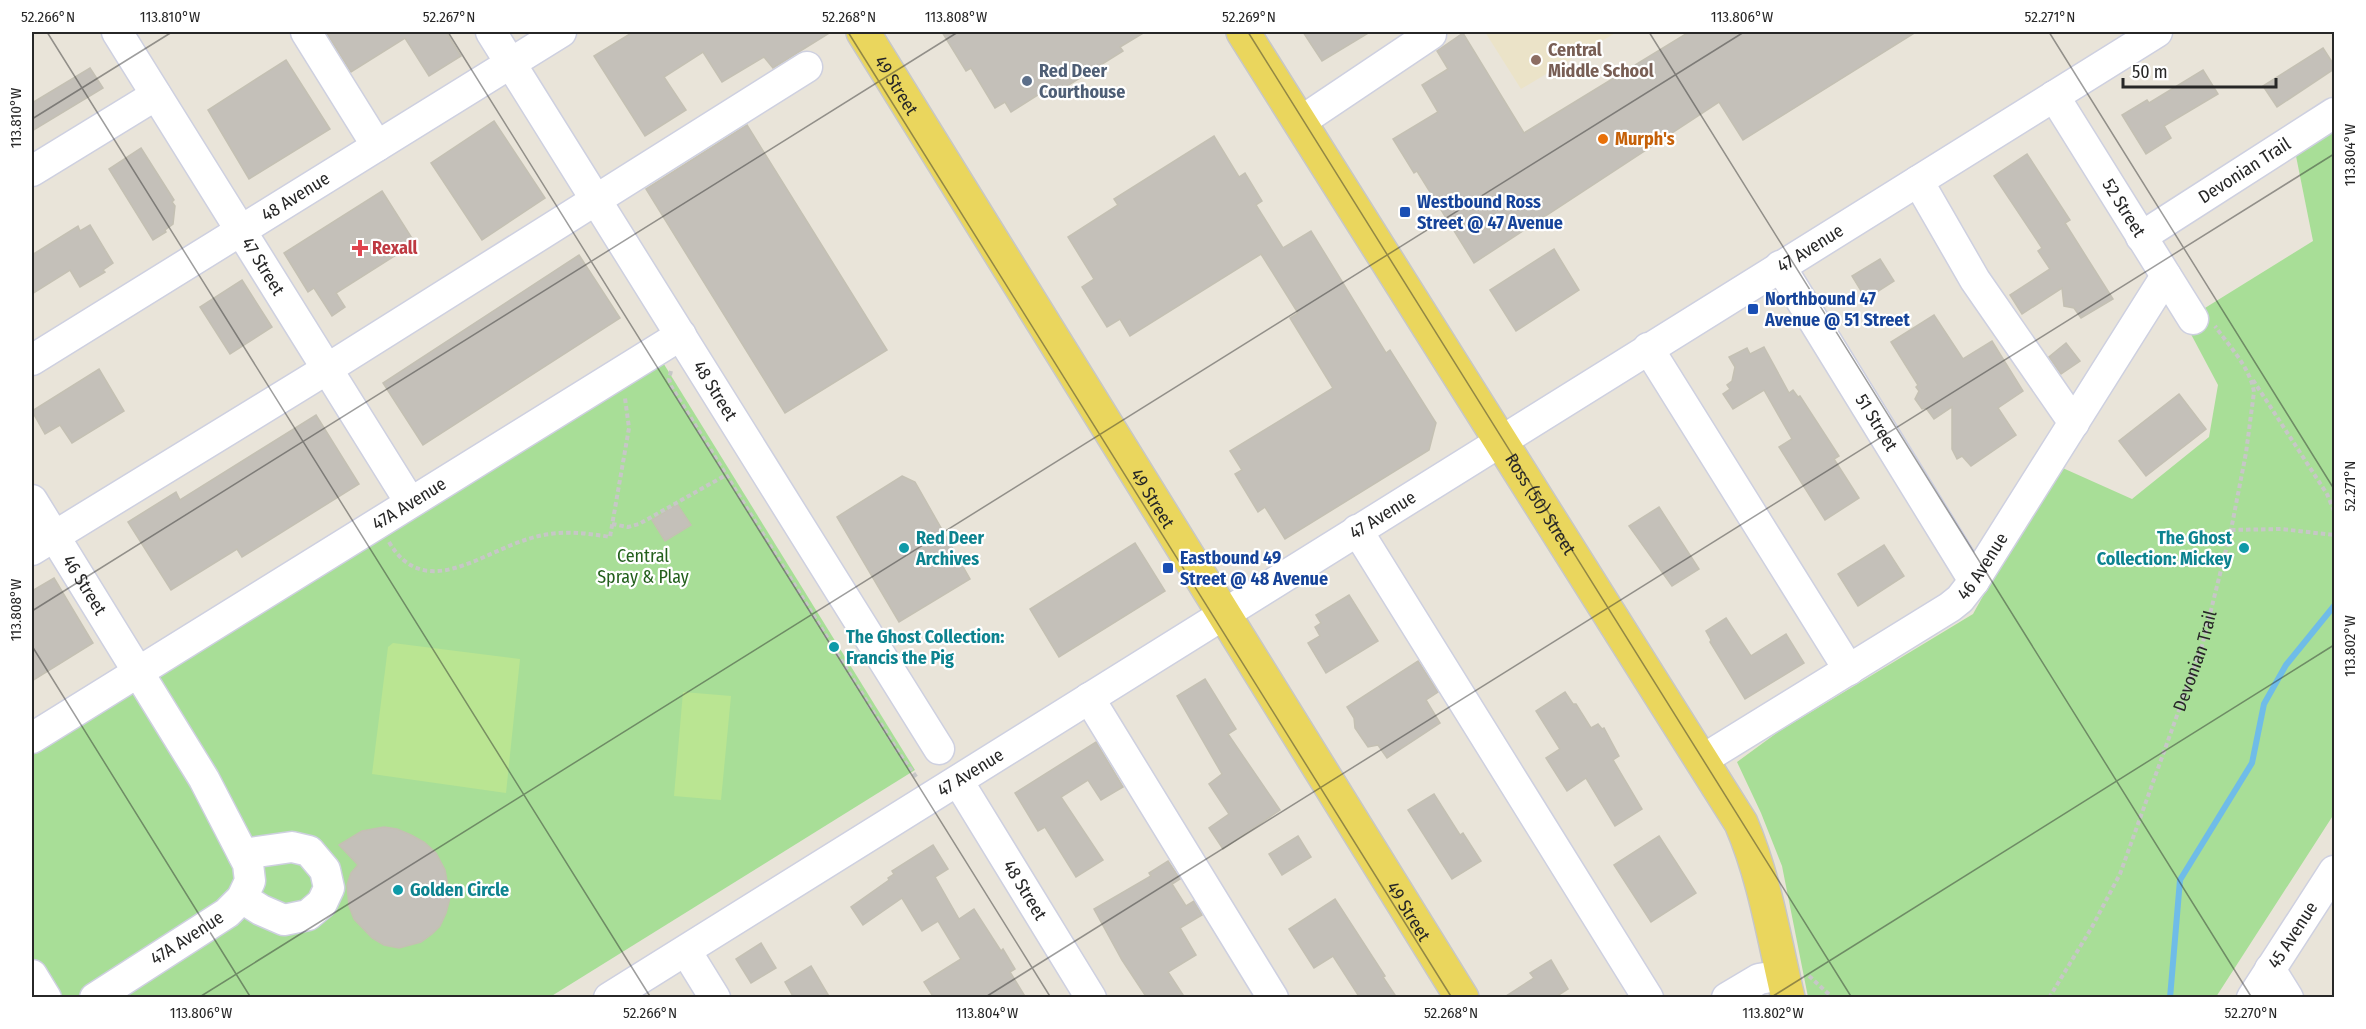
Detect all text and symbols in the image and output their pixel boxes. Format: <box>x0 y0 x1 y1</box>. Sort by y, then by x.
text: 52.266°N <box>21 8 75 26</box>
text: 113.810°W <box>140 8 200 26</box>
text: 52.267°N <box>423 8 475 26</box>
text: 52.268°N <box>822 8 876 26</box>
text: 113.808°W <box>925 8 987 26</box>
text: 52.269°N <box>1222 8 1276 26</box>
text: 113.806°W <box>1711 8 1773 26</box>
text: 52.271°N <box>2025 8 2075 26</box>
place label: Central Middle School <box>1548 39 1654 82</box>
scale bar <box>2123 51 2276 89</box>
street label: 49 Street <box>870 52 923 119</box>
marker: Central Middle School <box>1529 53 1543 67</box>
place label: Red Deer Courthouse <box>1039 60 1125 103</box>
text: 50 m <box>2132 61 2168 83</box>
marker: Red Deer Courthouse <box>1020 74 1034 88</box>
text: 113.810°W <box>7 88 25 148</box>
text: 113.804°W <box>2341 124 2359 186</box>
place label: Murph's <box>1615 128 1675 150</box>
marker: Murph's <box>1596 132 1610 146</box>
street label: Devonian Trail <box>2194 133 2295 208</box>
street label: 48 Avenue <box>257 167 334 226</box>
street label: 52 Street <box>2097 175 2150 241</box>
place label: Westbound Ross Street @ 47 Avenue <box>1417 191 1563 234</box>
marker: Westbound Ross Street @ 47 Avenue <box>1398 205 1412 219</box>
street label: 47 Avenue <box>1773 219 1848 277</box>
street label: 47 Street <box>237 233 289 299</box>
place label: Rexall <box>372 237 418 259</box>
marker: Rexall <box>353 241 367 255</box>
place label: Northbound 47 Avenue @ 51 Street <box>1764 288 1910 331</box>
marker: Northbound 47 Avenue @ 51 Street <box>1746 302 1760 316</box>
street label: 48 Street <box>688 357 742 425</box>
street label: 51 Street <box>1851 390 1902 455</box>
street label: Ross (50) Street <box>1500 450 1580 559</box>
text: 52.271°N <box>2341 461 2359 511</box>
street label: 49 Street <box>1126 465 1179 532</box>
street label: 47A Avenue <box>368 472 450 535</box>
street label: 47 Avenue <box>1345 486 1420 544</box>
place label: Red Deer Archives <box>915 527 984 570</box>
place label: The Ghost Collection: Mickey <box>2097 527 2233 570</box>
street label: 46 Avenue <box>1952 529 2013 604</box>
marker: Red Deer Archives <box>897 541 911 555</box>
marker: The Ghost Collection: Mickey <box>2237 541 2251 555</box>
park label: Central Spray & Play <box>597 545 689 588</box>
place label: Eastbound 49 Street @ 48 Avenue <box>1180 547 1328 590</box>
street label: 46 Street <box>58 551 111 619</box>
marker: Eastbound 49 Street @ 48 Avenue <box>1161 561 1175 575</box>
text: 113.808°W <box>7 579 25 641</box>
street label: Devonian Trail <box>2168 608 2222 714</box>
text: 113.802°W <box>2341 615 2359 677</box>
place label: The Ghost Collection: Francis the Pig <box>846 626 1004 669</box>
marker: The Ghost Collection: Francis the Pig <box>827 640 841 654</box>
street label: 47 Avenue <box>933 743 1008 801</box>
street label: 48 Street <box>998 856 1052 924</box>
street label: 49 Street <box>1382 878 1435 945</box>
place label: Golden Circle <box>410 879 509 901</box>
marker: Golden Circle <box>391 883 405 897</box>
street label: 45 Avenue <box>2263 897 2322 973</box>
street label: 47A Avenue <box>146 906 228 970</box>
text: 113.806°W <box>170 1004 232 1022</box>
text: 52.266°N <box>623 1004 677 1022</box>
text: 113.804°W <box>956 1004 1018 1022</box>
text: 52.268°N <box>1424 1004 1478 1022</box>
text: 113.802°W <box>1742 1004 1804 1022</box>
text: 52.270°N <box>2225 1004 2277 1022</box>

